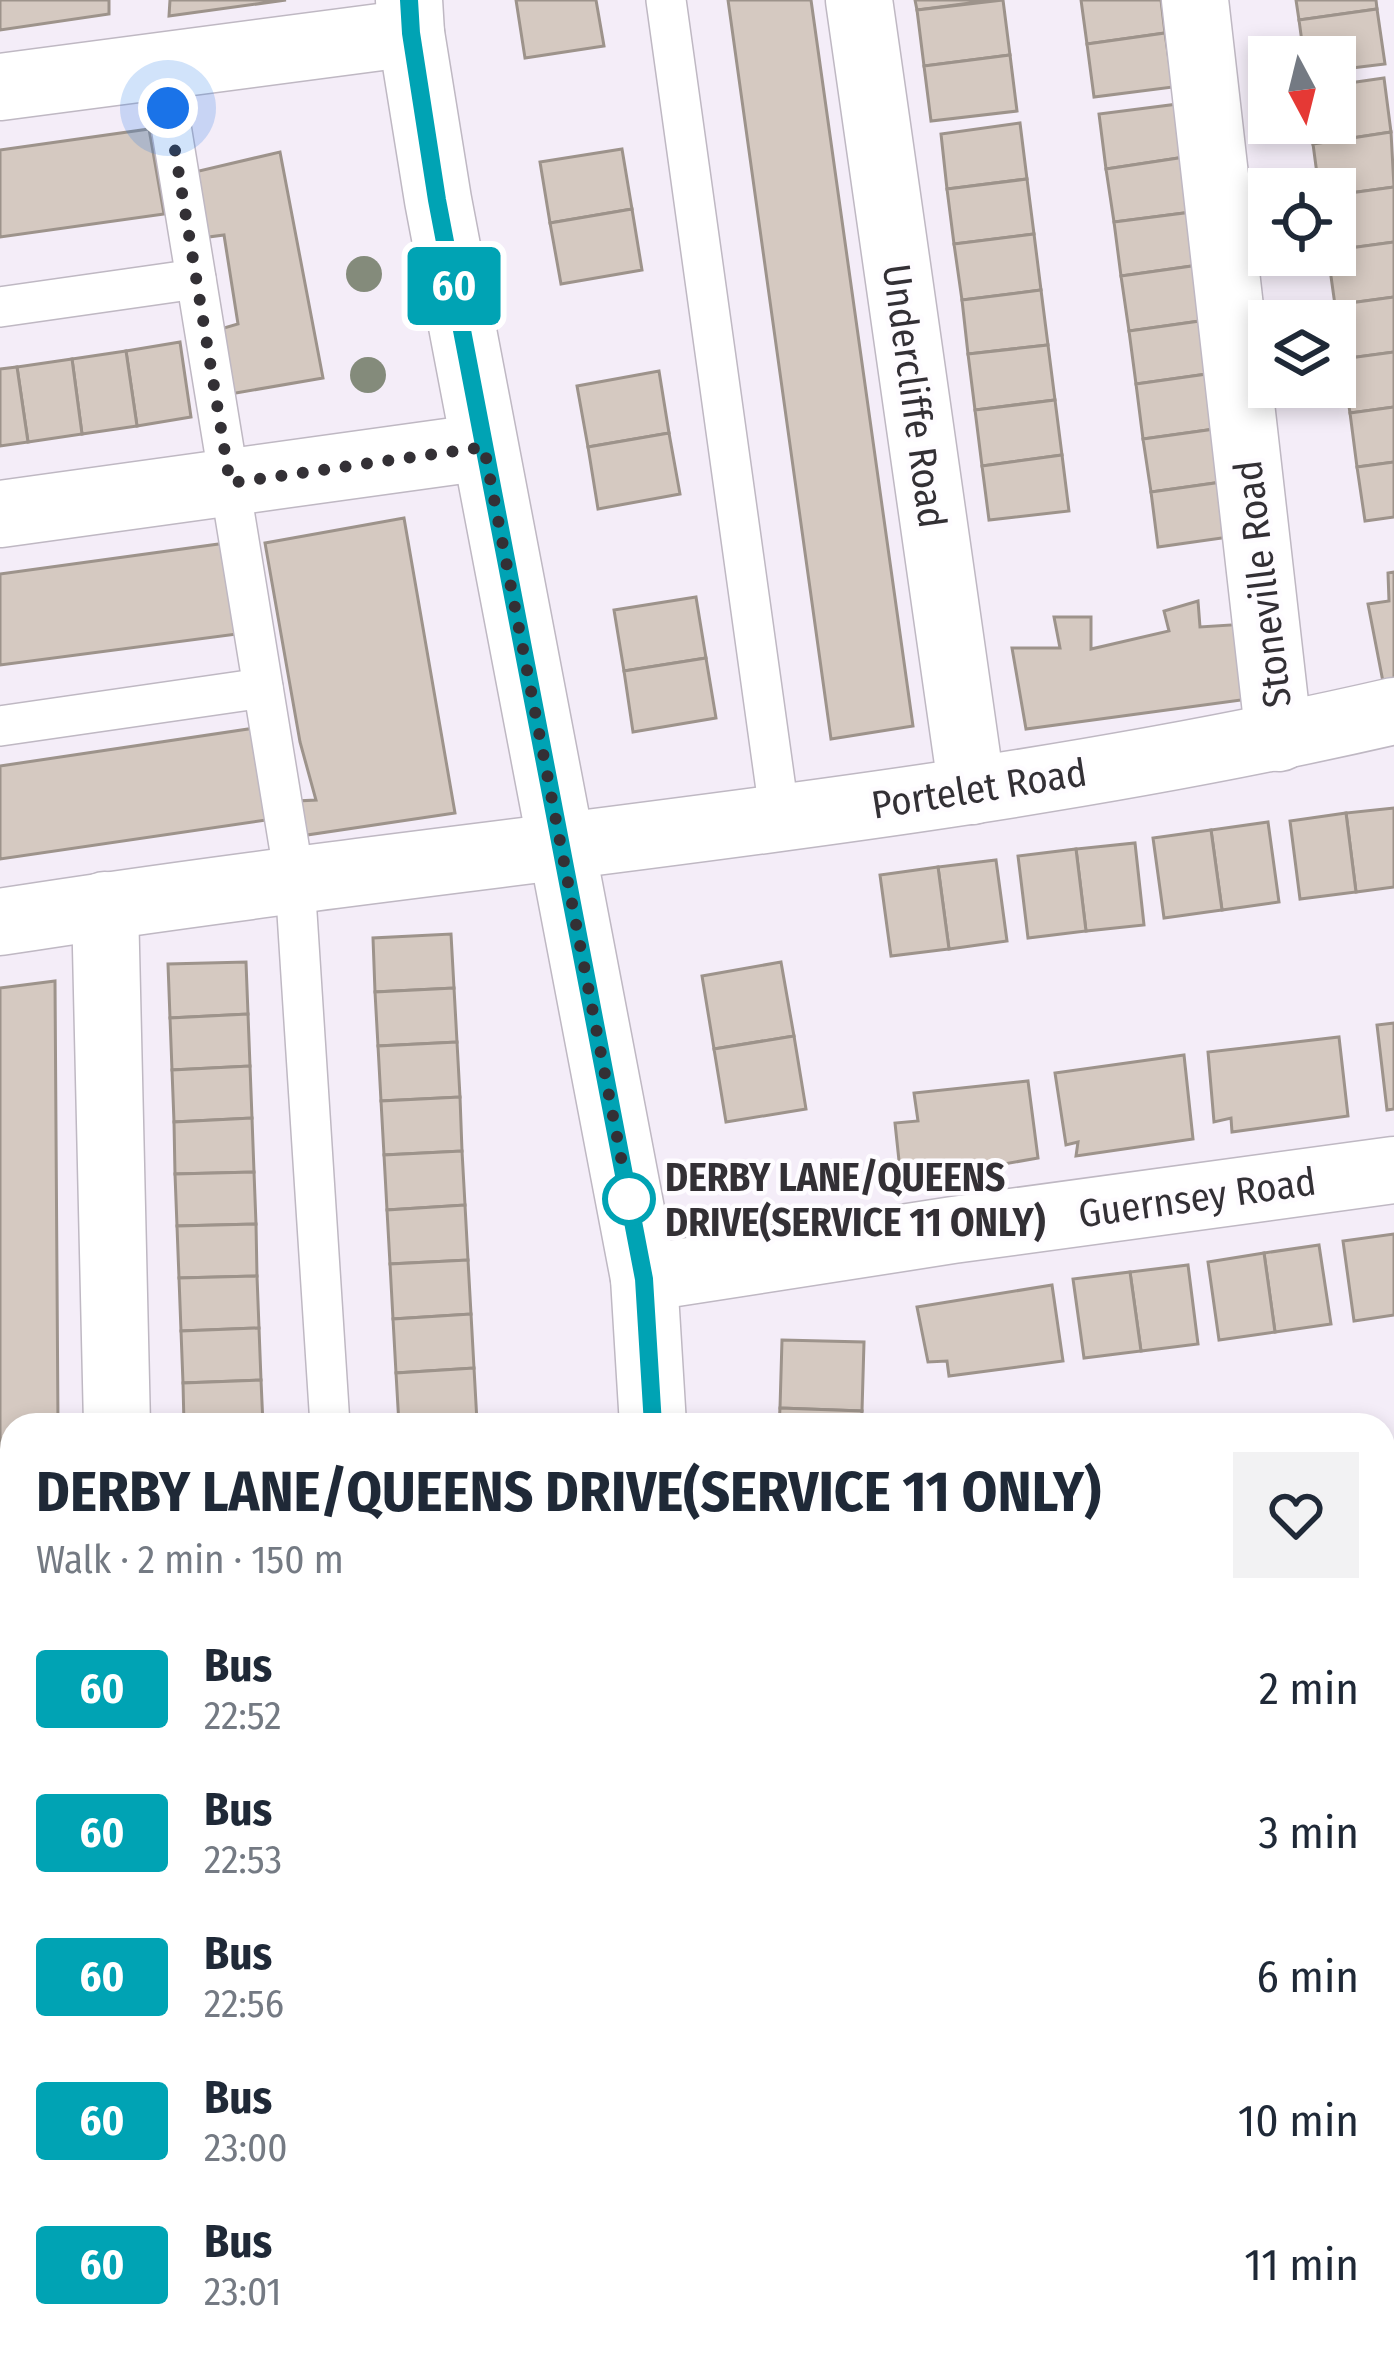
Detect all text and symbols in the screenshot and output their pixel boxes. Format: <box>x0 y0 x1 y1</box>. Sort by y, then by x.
north arrow <box>1248 36 1356 144</box>
map controls <box>1248 36 1356 408</box>
your location <box>138 78 198 138</box>
button: locate <box>1248 168 1356 276</box>
line badge: 60 <box>400 247 508 325</box>
text: 60 <box>432 261 476 311</box>
street label: Undercliffe Road <box>873 261 955 531</box>
button: layers <box>1248 300 1356 408</box>
street label: Stoneville Road <box>1225 458 1301 710</box>
street label: Portelet Road <box>868 749 1090 829</box>
place label: DERBY LANE/QUEENS DRIVE(SERVICE 11 ONLY) <box>665 1155 1046 1246</box>
street label: Guernsey Road <box>1075 1159 1319 1237</box>
marker: DERBY LANE/QUEENS DRIVE(SERVICE 11 ONLY) <box>604 1174 654 1224</box>
button: heart <box>1233 1452 1359 1578</box>
text: DERBY LANE/QUEENS DRIVE(SERVICE 11 ONLY) <box>36 1458 1101 1526</box>
text: Walk · 2 min · 150 m <box>36 1537 344 1583</box>
text: Bus <box>204 1639 272 1693</box>
text: 2 min <box>1259 1662 1359 1716</box>
text: 60 <box>80 1664 124 1714</box>
text: 22:52 <box>204 1693 282 1739</box>
text: Bus <box>204 1783 272 1837</box>
text: 3 min <box>1258 1806 1359 1860</box>
text: 60 <box>80 1808 124 1858</box>
text: 22:53 <box>204 1837 282 1883</box>
text: Bus <box>204 1927 272 1981</box>
text: 6 min <box>1256 1950 1359 2004</box>
text: 60 <box>80 1952 124 2002</box>
text: 22:56 <box>204 1981 284 2027</box>
text: Bus <box>204 2071 272 2125</box>
text: 10 min <box>1238 2094 1359 2148</box>
text: 60 <box>80 2096 124 2146</box>
text: 23:00 <box>204 2125 288 2171</box>
text: Bus <box>204 2215 272 2269</box>
text: 11 min <box>1244 2238 1359 2292</box>
text: 60 <box>80 2240 124 2290</box>
text: 23:01 <box>204 2269 282 2315</box>

